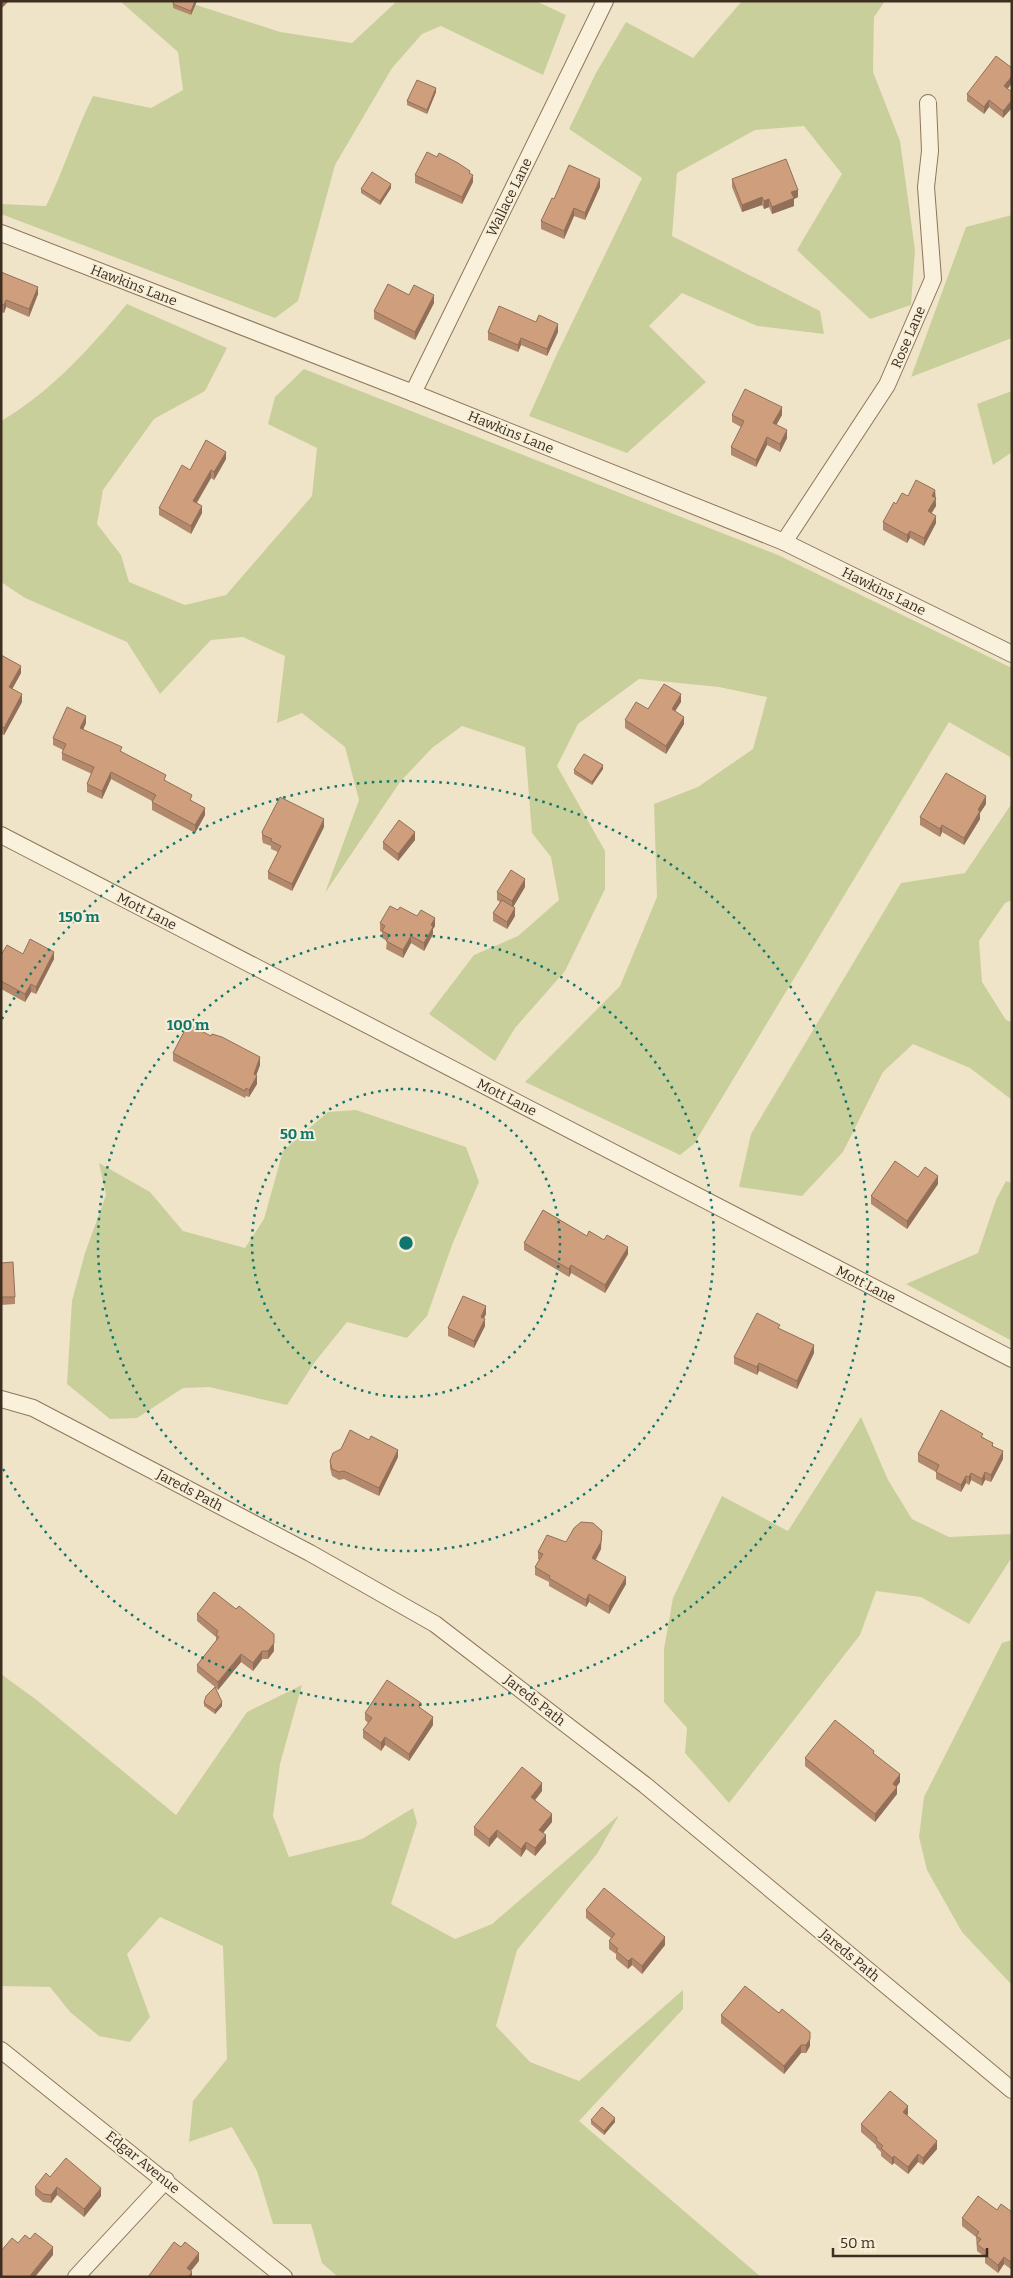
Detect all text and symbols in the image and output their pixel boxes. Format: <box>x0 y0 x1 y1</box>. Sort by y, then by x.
street label: Wallace Lane <box>483 155 536 239</box>
street label: Hawkins Lane <box>88 261 179 310</box>
street label: Rose Lane <box>888 304 929 371</box>
street label: Hawkins Lane <box>465 407 556 457</box>
street label: Hawkins Lane <box>839 564 929 619</box>
street label: Mott Lane <box>114 889 180 934</box>
text: 150 m <box>58 908 100 926</box>
text: 100 m <box>167 1016 210 1034</box>
street label: Mott Lane <box>474 1075 540 1120</box>
text: 50 m <box>280 1125 315 1143</box>
centre of rings <box>397 1234 415 1252</box>
street label: Mott Lane <box>833 1262 899 1307</box>
street label: Jareds Path <box>153 1465 226 1515</box>
street label: Jareds Path <box>500 1671 569 1730</box>
street label: Jareds Path <box>816 1925 883 1985</box>
street label: Edgar Avenue <box>102 2127 183 2197</box>
scale bar <box>833 2226 987 2258</box>
text: 50 m <box>840 2234 876 2252</box>

